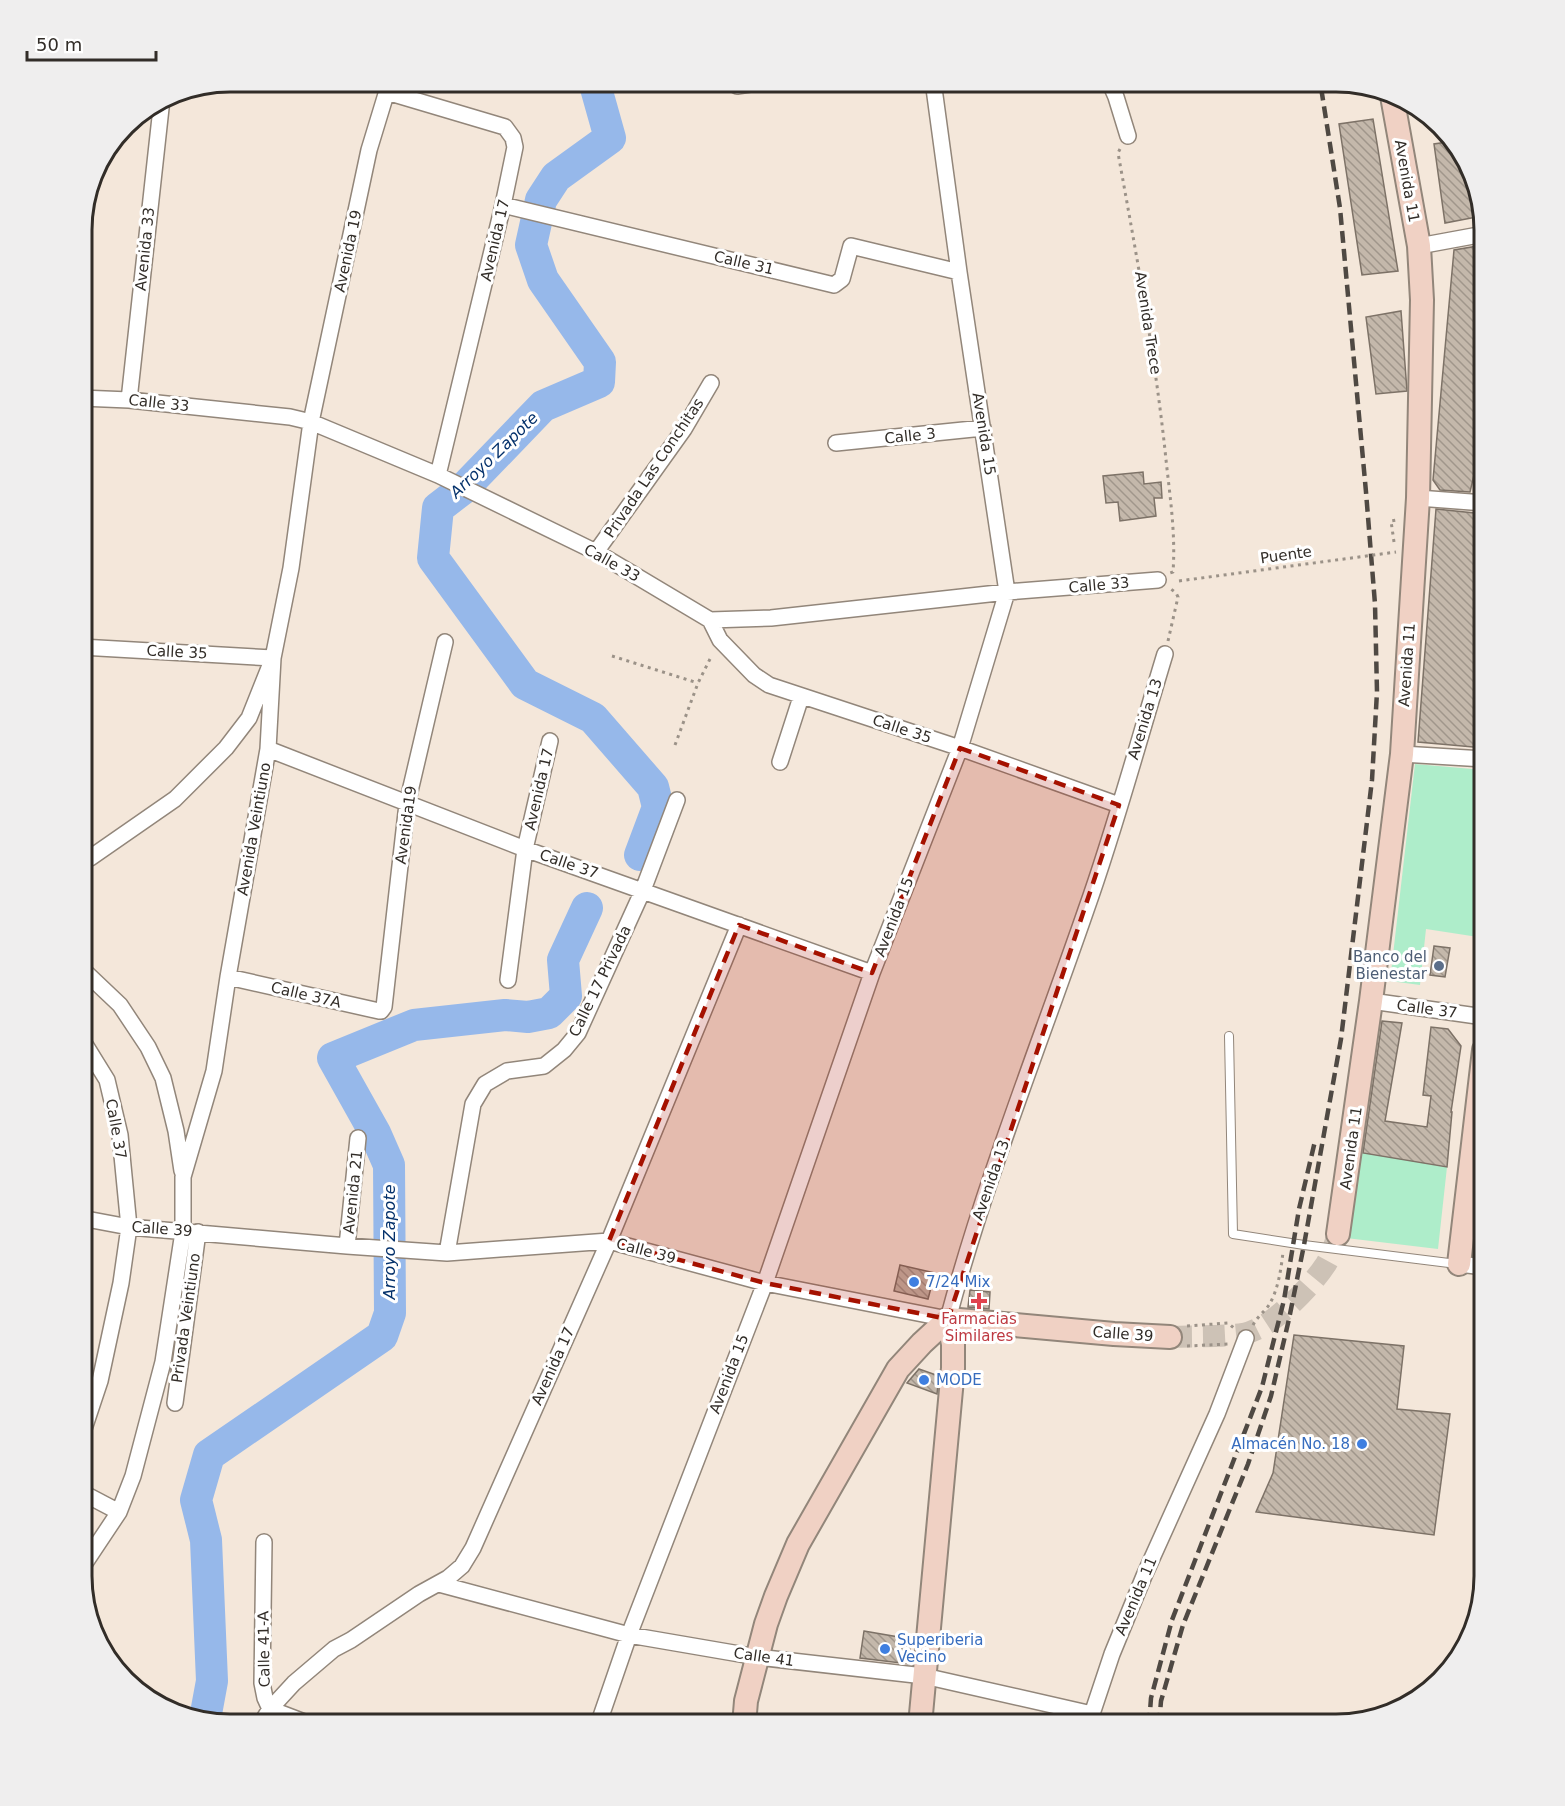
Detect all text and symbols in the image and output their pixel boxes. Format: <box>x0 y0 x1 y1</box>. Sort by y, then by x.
scale bar <box>27 24 156 62</box>
text: 50 m <box>36 34 82 55</box>
street label: Avenida 11 <box>1391 138 1423 224</box>
street label: Avenida 17 <box>477 197 513 283</box>
street label: Avenida 33 <box>132 206 158 292</box>
street label: Avenida 19 <box>330 208 366 294</box>
street label: Calle 31 <box>712 247 776 279</box>
street label: Avenida Trece <box>1131 270 1165 376</box>
street label: Calle 33 <box>128 391 190 415</box>
street label: Avenida 15 <box>969 391 999 477</box>
street label: Privada Las Conchitas <box>600 395 708 541</box>
water label: Arroyo Zapote <box>445 408 542 502</box>
street label: Calle 3 <box>883 424 937 448</box>
street label: Calle 33 <box>581 540 643 586</box>
street label: Puente <box>1259 542 1313 568</box>
street label: Calle 33 <box>1068 573 1130 597</box>
street label: Avenida 11 <box>1395 623 1419 707</box>
street label: Calle 35 <box>146 641 208 663</box>
street label: Avenida 13 <box>1124 676 1166 762</box>
street label: Calle 35 <box>870 711 934 747</box>
street label: Avenida 17 <box>521 746 557 832</box>
street label: Avenida Veintiuno <box>233 761 275 897</box>
street label: Avenida19 <box>392 785 420 865</box>
street label: Calle 37 <box>537 846 601 882</box>
street label: Avenida 15 <box>871 875 917 959</box>
street label: Calle 17 Privada <box>565 922 635 1040</box>
place label: Banco del Bienestar <box>1353 948 1428 983</box>
marker: Banco del Bienestar <box>1432 959 1446 973</box>
street label: Calle 37A <box>269 978 343 1012</box>
street label: Calle 37 <box>1395 996 1459 1022</box>
street label: Calle 37 <box>102 1097 130 1161</box>
street label: Avenida 11 <box>1336 1105 1366 1191</box>
street label: Avenida 13 <box>969 1137 1013 1223</box>
street label: Avenida 21 <box>340 1149 366 1235</box>
water label: Arroyo Zapote <box>380 1184 399 1301</box>
street label: Calle 39 <box>131 1218 193 1240</box>
street label: Calle 39 <box>614 1234 678 1268</box>
street label: Privada Veintiuno <box>168 1252 204 1384</box>
place label: 7/24 Mix <box>926 1273 991 1291</box>
marker: 7/24 Mix <box>907 1275 921 1289</box>
marker: Farmacias Similares <box>972 1294 986 1308</box>
place label: Farmacias Similares <box>941 1310 1017 1345</box>
street label: Calle 39 <box>1092 1323 1154 1345</box>
street label: Avenida 17 <box>528 1324 578 1408</box>
street label: Avenida 15 <box>706 1332 752 1416</box>
place label: MODE <box>936 1371 982 1389</box>
marker: MODE <box>917 1373 931 1387</box>
place label: Almacén No. 18 <box>1231 1435 1350 1453</box>
marker: Almacén No. 18 <box>1355 1437 1369 1451</box>
street label: Avenida 11 <box>1111 1554 1161 1638</box>
street label: Calle 41-A <box>254 1610 274 1687</box>
place label: Superiberia Vecino <box>897 1631 983 1666</box>
marker: Superiberia Vecino <box>878 1642 892 1656</box>
street label: Calle 41 <box>732 1644 796 1670</box>

